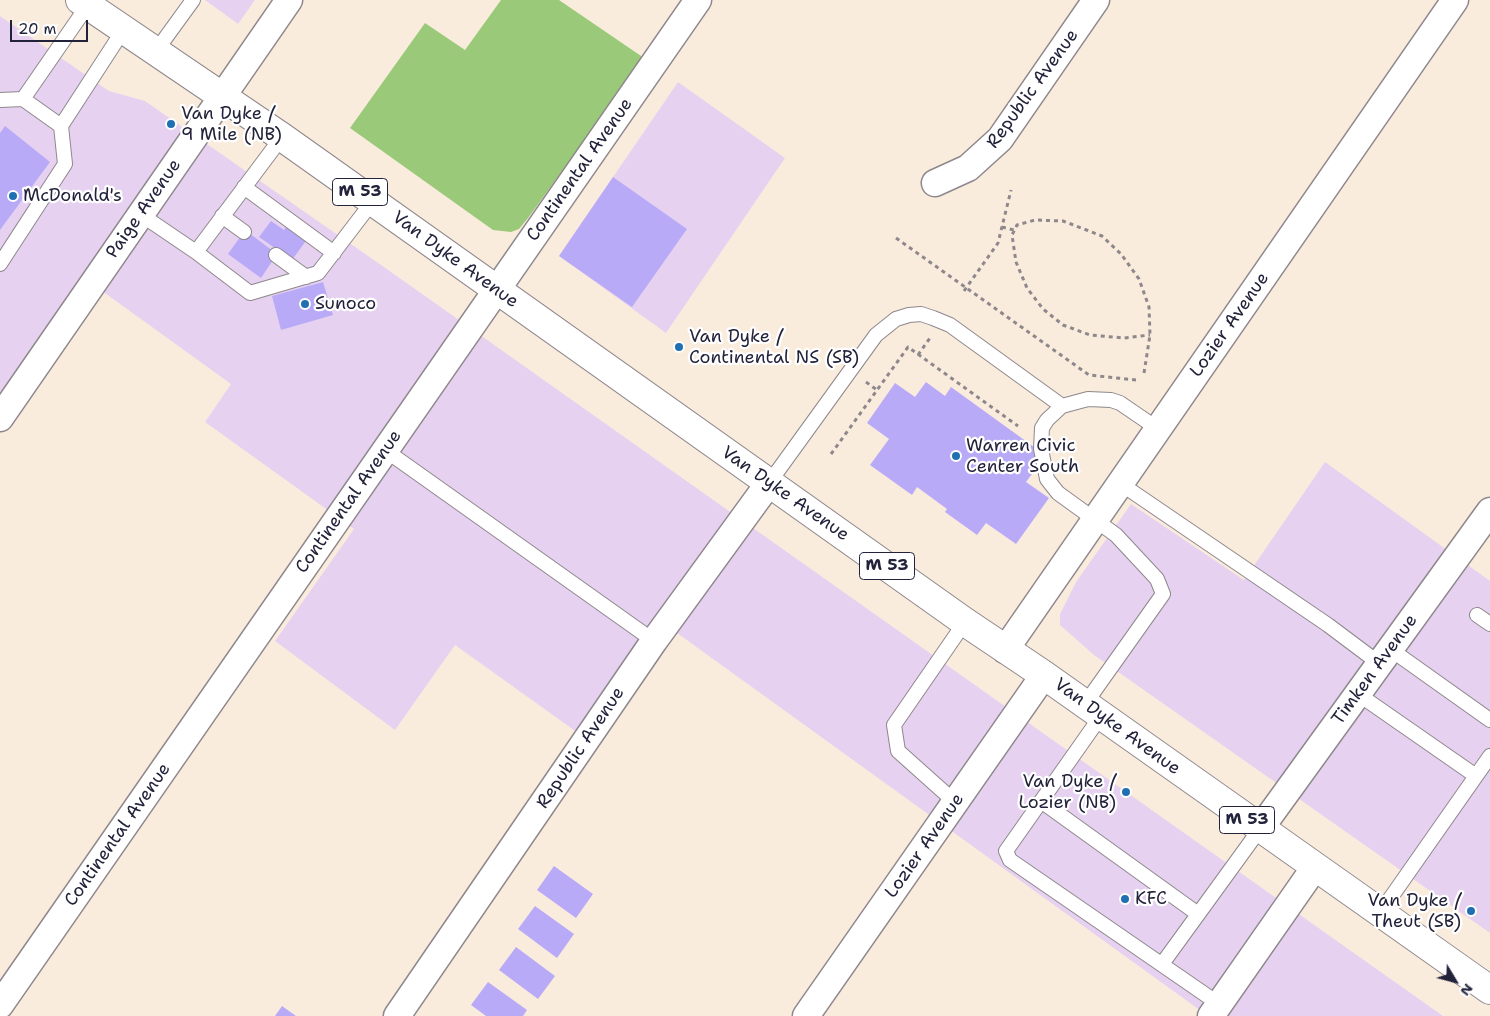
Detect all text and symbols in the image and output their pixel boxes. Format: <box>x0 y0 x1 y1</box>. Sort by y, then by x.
scale bar <box>12 10 90 42</box>
text: 20 m <box>18 19 57 39</box>
street label: Republic Avenue <box>983 25 1083 153</box>
street label: Continental Avenue <box>522 94 638 246</box>
place label: Van Dyke / 9 Mile (NB) <box>181 103 282 146</box>
marker: Van Dyke / 9 Mile (NB) <box>165 118 177 130</box>
street label: Paige Avenue <box>102 155 186 263</box>
road number: M 53 <box>332 178 388 206</box>
place label: McDonald's <box>23 185 122 207</box>
marker: McDonald's <box>7 190 19 202</box>
street label: Van Dyke Avenue <box>388 207 522 313</box>
street label: Lozier Avenue <box>1186 268 1274 382</box>
place label: Sunoco <box>315 293 376 315</box>
marker: Sunoco <box>299 298 311 310</box>
place label: Van Dyke / Continental NS (SB) <box>689 326 859 368</box>
marker: Van Dyke / Continental NS (SB) <box>673 341 685 353</box>
street label: Continental Avenue <box>291 426 407 578</box>
place label: Warren Civic Center South <box>966 435 1079 478</box>
street label: Van Dyke Avenue <box>717 442 853 546</box>
marker: Warren Civic Center South <box>950 450 962 462</box>
road number: M 53 <box>860 552 914 580</box>
street label: Timken Avenue <box>1328 610 1422 730</box>
street label: Van Dyke Avenue <box>1050 674 1184 780</box>
street label: Republic Avenue <box>532 683 630 813</box>
street label: Continental Avenue <box>60 759 176 911</box>
place label: Van Dyke / Lozier (NB) <box>1018 771 1116 814</box>
marker: Van Dyke / Lozier (NB) <box>1120 786 1132 798</box>
street label: Lozier Avenue <box>881 789 969 903</box>
road number: M 53 <box>1220 806 1274 834</box>
place label: KFC <box>1135 888 1167 910</box>
place label: Van Dyke / Theut (SB) <box>1367 890 1461 932</box>
marker: KFC <box>1119 893 1131 905</box>
marker: Van Dyke / Theut (SB) <box>1465 905 1477 917</box>
north arrow <box>1430 956 1480 1006</box>
text: N <box>1456 980 1478 1000</box>

